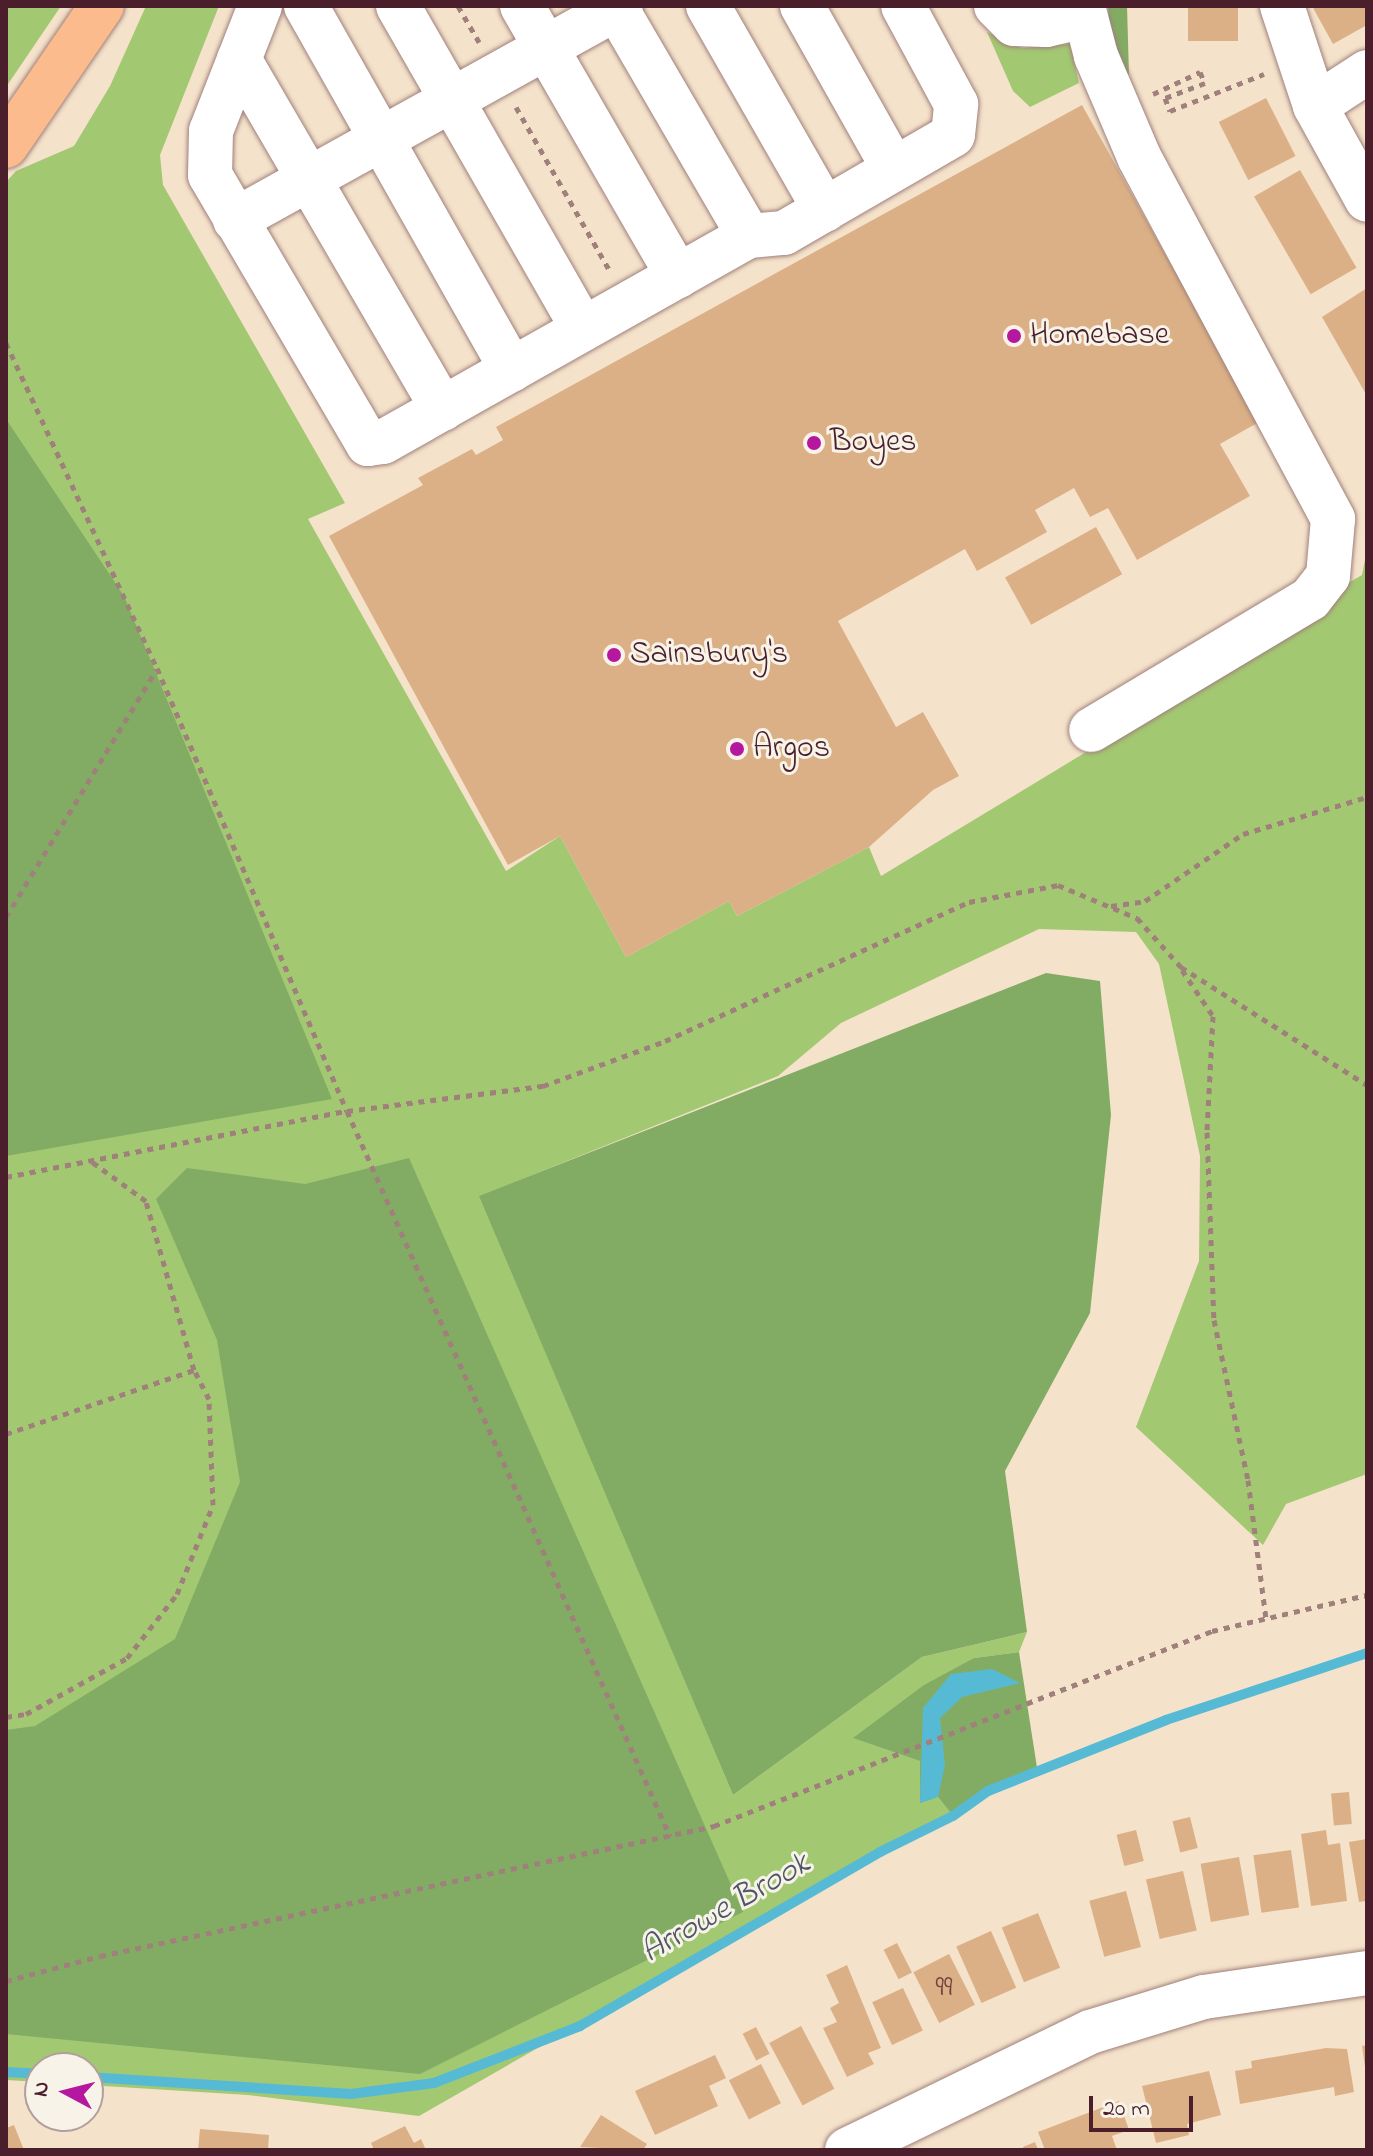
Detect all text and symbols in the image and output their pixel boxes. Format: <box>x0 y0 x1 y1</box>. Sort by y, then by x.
place label: Homebase <box>1030 317 1169 355</box>
marker: Homebase <box>1005 327 1023 345</box>
place label: Boyes <box>830 424 917 462</box>
marker: Boyes <box>805 434 823 452</box>
place label: Sainsbury's <box>630 636 788 674</box>
marker: Sainsbury's <box>605 646 623 664</box>
place label: Argos <box>753 730 830 768</box>
marker: Argos <box>728 740 746 758</box>
water label: Arrowe Brook <box>634 1844 818 1974</box>
house number: 99 <box>936 1972 952 2006</box>
north arrow <box>24 2052 104 2132</box>
text: N <box>25 2080 59 2099</box>
scale bar <box>1093 2080 1197 2130</box>
text: 20 m <box>1103 2092 1150 2127</box>

